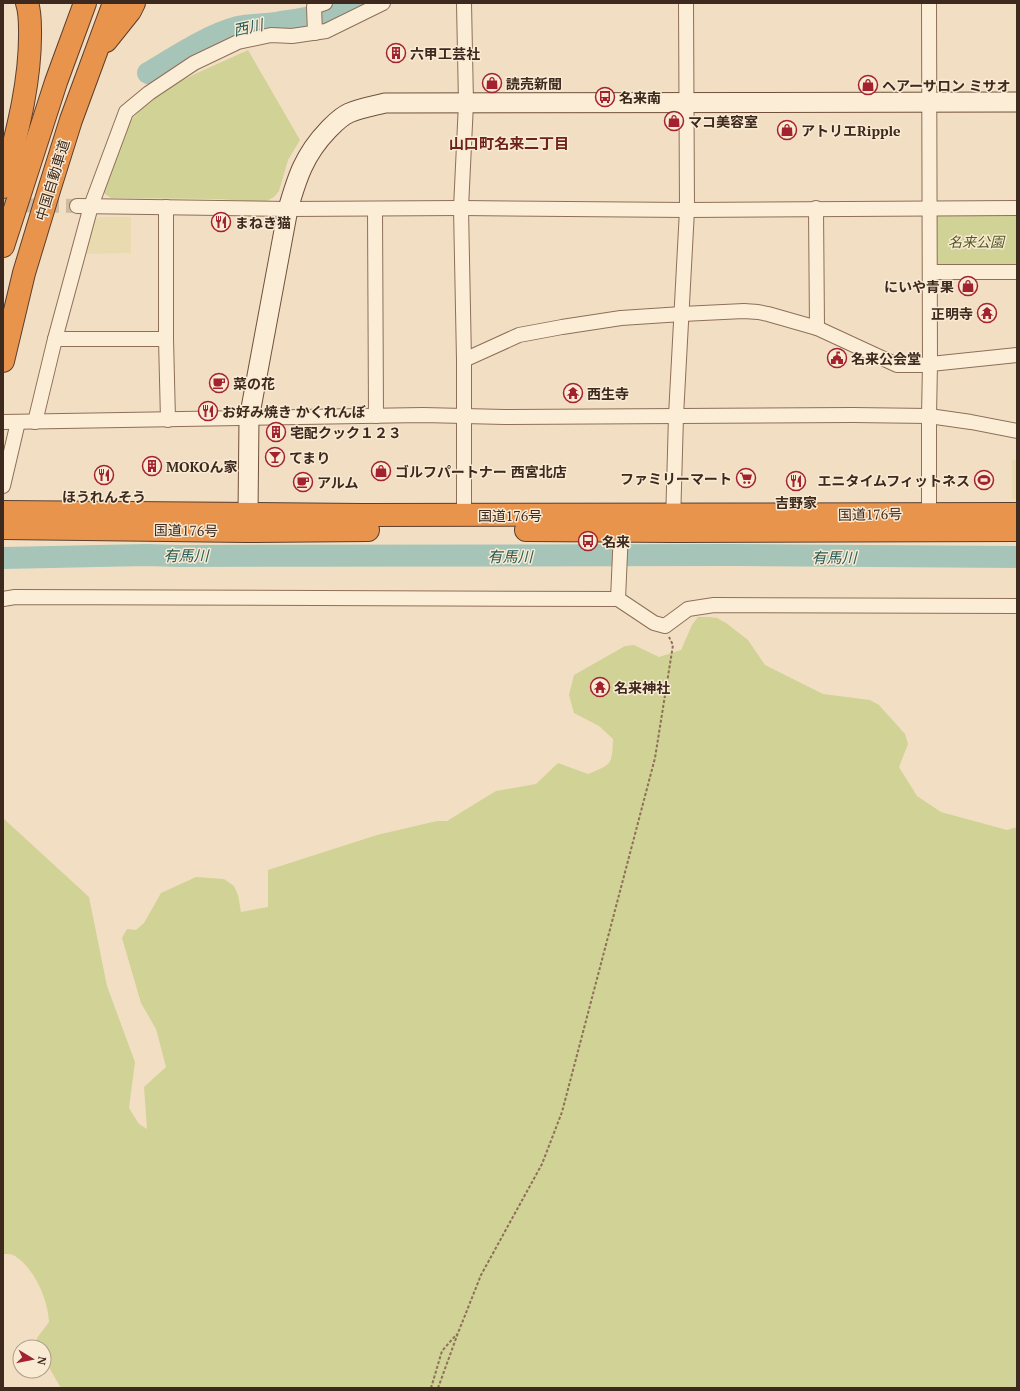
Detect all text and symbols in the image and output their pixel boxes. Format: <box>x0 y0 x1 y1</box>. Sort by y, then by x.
water label: 西川 <box>231 14 267 40</box>
building icon: 六甲工芸社 <box>385 42 407 64</box>
place label: 六甲工芸社 <box>410 44 480 63</box>
shop icon: 読売新聞 <box>481 72 503 94</box>
place label: 読売新聞 <box>506 74 562 93</box>
shop icon: ヘアーサロン ミサオ <box>857 74 879 96</box>
place label: ヘアーサロン ミサオ <box>882 76 1011 95</box>
bus stop icon: 名来南 <box>594 86 616 108</box>
place label: 名来南 <box>619 88 661 107</box>
shop icon: マコ美容室 <box>663 110 685 132</box>
place label: マコ美容室 <box>688 112 758 131</box>
shop icon: アトリエRipple <box>776 119 798 141</box>
place label: アトリエRipple <box>801 121 901 140</box>
district label: 山口町名来二丁目 <box>449 133 569 153</box>
street label: 中国自動車道 <box>31 137 73 223</box>
restaurant icon: まねき猫 <box>210 211 232 233</box>
place label: まねき猫 <box>235 213 291 232</box>
park label: 名来公園 <box>948 232 1006 251</box>
shop icon: にいや青果 <box>957 275 979 297</box>
place label: にいや青果 <box>884 277 954 296</box>
temple icon: 正明寺 <box>976 302 998 324</box>
place label: 正明寺 <box>931 304 973 323</box>
public building icon: 名来公会堂 <box>826 347 848 369</box>
place label: 名来公会堂 <box>851 349 921 368</box>
cafe icon: 菜の花 <box>208 372 230 394</box>
place label: 菜の花 <box>233 374 275 393</box>
temple icon: 西生寺 <box>562 382 584 404</box>
place label: 西生寺 <box>587 384 629 403</box>
restaurant icon: お好み焼き かくれんぼ <box>197 400 219 422</box>
place label: お好み焼き かくれんぼ <box>222 402 366 421</box>
building icon: 宅配クック１２３ <box>265 421 287 443</box>
place label: 宅配クック１２３ <box>290 423 402 442</box>
bar icon: てまり <box>264 446 286 468</box>
place label: てまり <box>289 448 330 467</box>
building icon: MOKOん家 <box>141 455 163 477</box>
place label: MOKOん家 <box>166 457 237 476</box>
shop icon: ゴルフパートナー 西宮北店 <box>370 460 392 482</box>
place label: ゴルフパートナー 西宮北店 <box>395 462 567 481</box>
restaurant icon: ほうれんそう <box>93 464 115 486</box>
supermarket icon: ファミリーマート <box>735 467 757 489</box>
place label: ファミリーマート <box>620 469 732 488</box>
sports icon: エニタイムフィットネス <box>973 469 995 491</box>
restaurant icon: 吉野家 <box>785 470 807 492</box>
cafe icon: アルム <box>292 471 314 493</box>
place label: エニタイムフィットネス <box>817 471 970 490</box>
place label: アルム <box>317 473 359 492</box>
place label: ほうれんそう <box>62 487 146 506</box>
place label: 吉野家 <box>775 493 817 512</box>
street label: 国道176号 <box>838 504 902 524</box>
street label: 国道176号 <box>478 506 542 525</box>
street label: 国道176号 <box>154 520 218 540</box>
bus stop icon: 名来 <box>577 530 599 552</box>
place label: 名来 <box>602 532 630 551</box>
water label: 有馬川 <box>163 545 210 565</box>
water label: 有馬川 <box>487 546 534 566</box>
water label: 有馬川 <box>811 547 858 567</box>
temple icon: 名来神社 <box>589 676 611 698</box>
place label: 名来神社 <box>614 678 670 697</box>
north arrow <box>12 1339 52 1379</box>
text: N <box>34 1355 49 1367</box>

